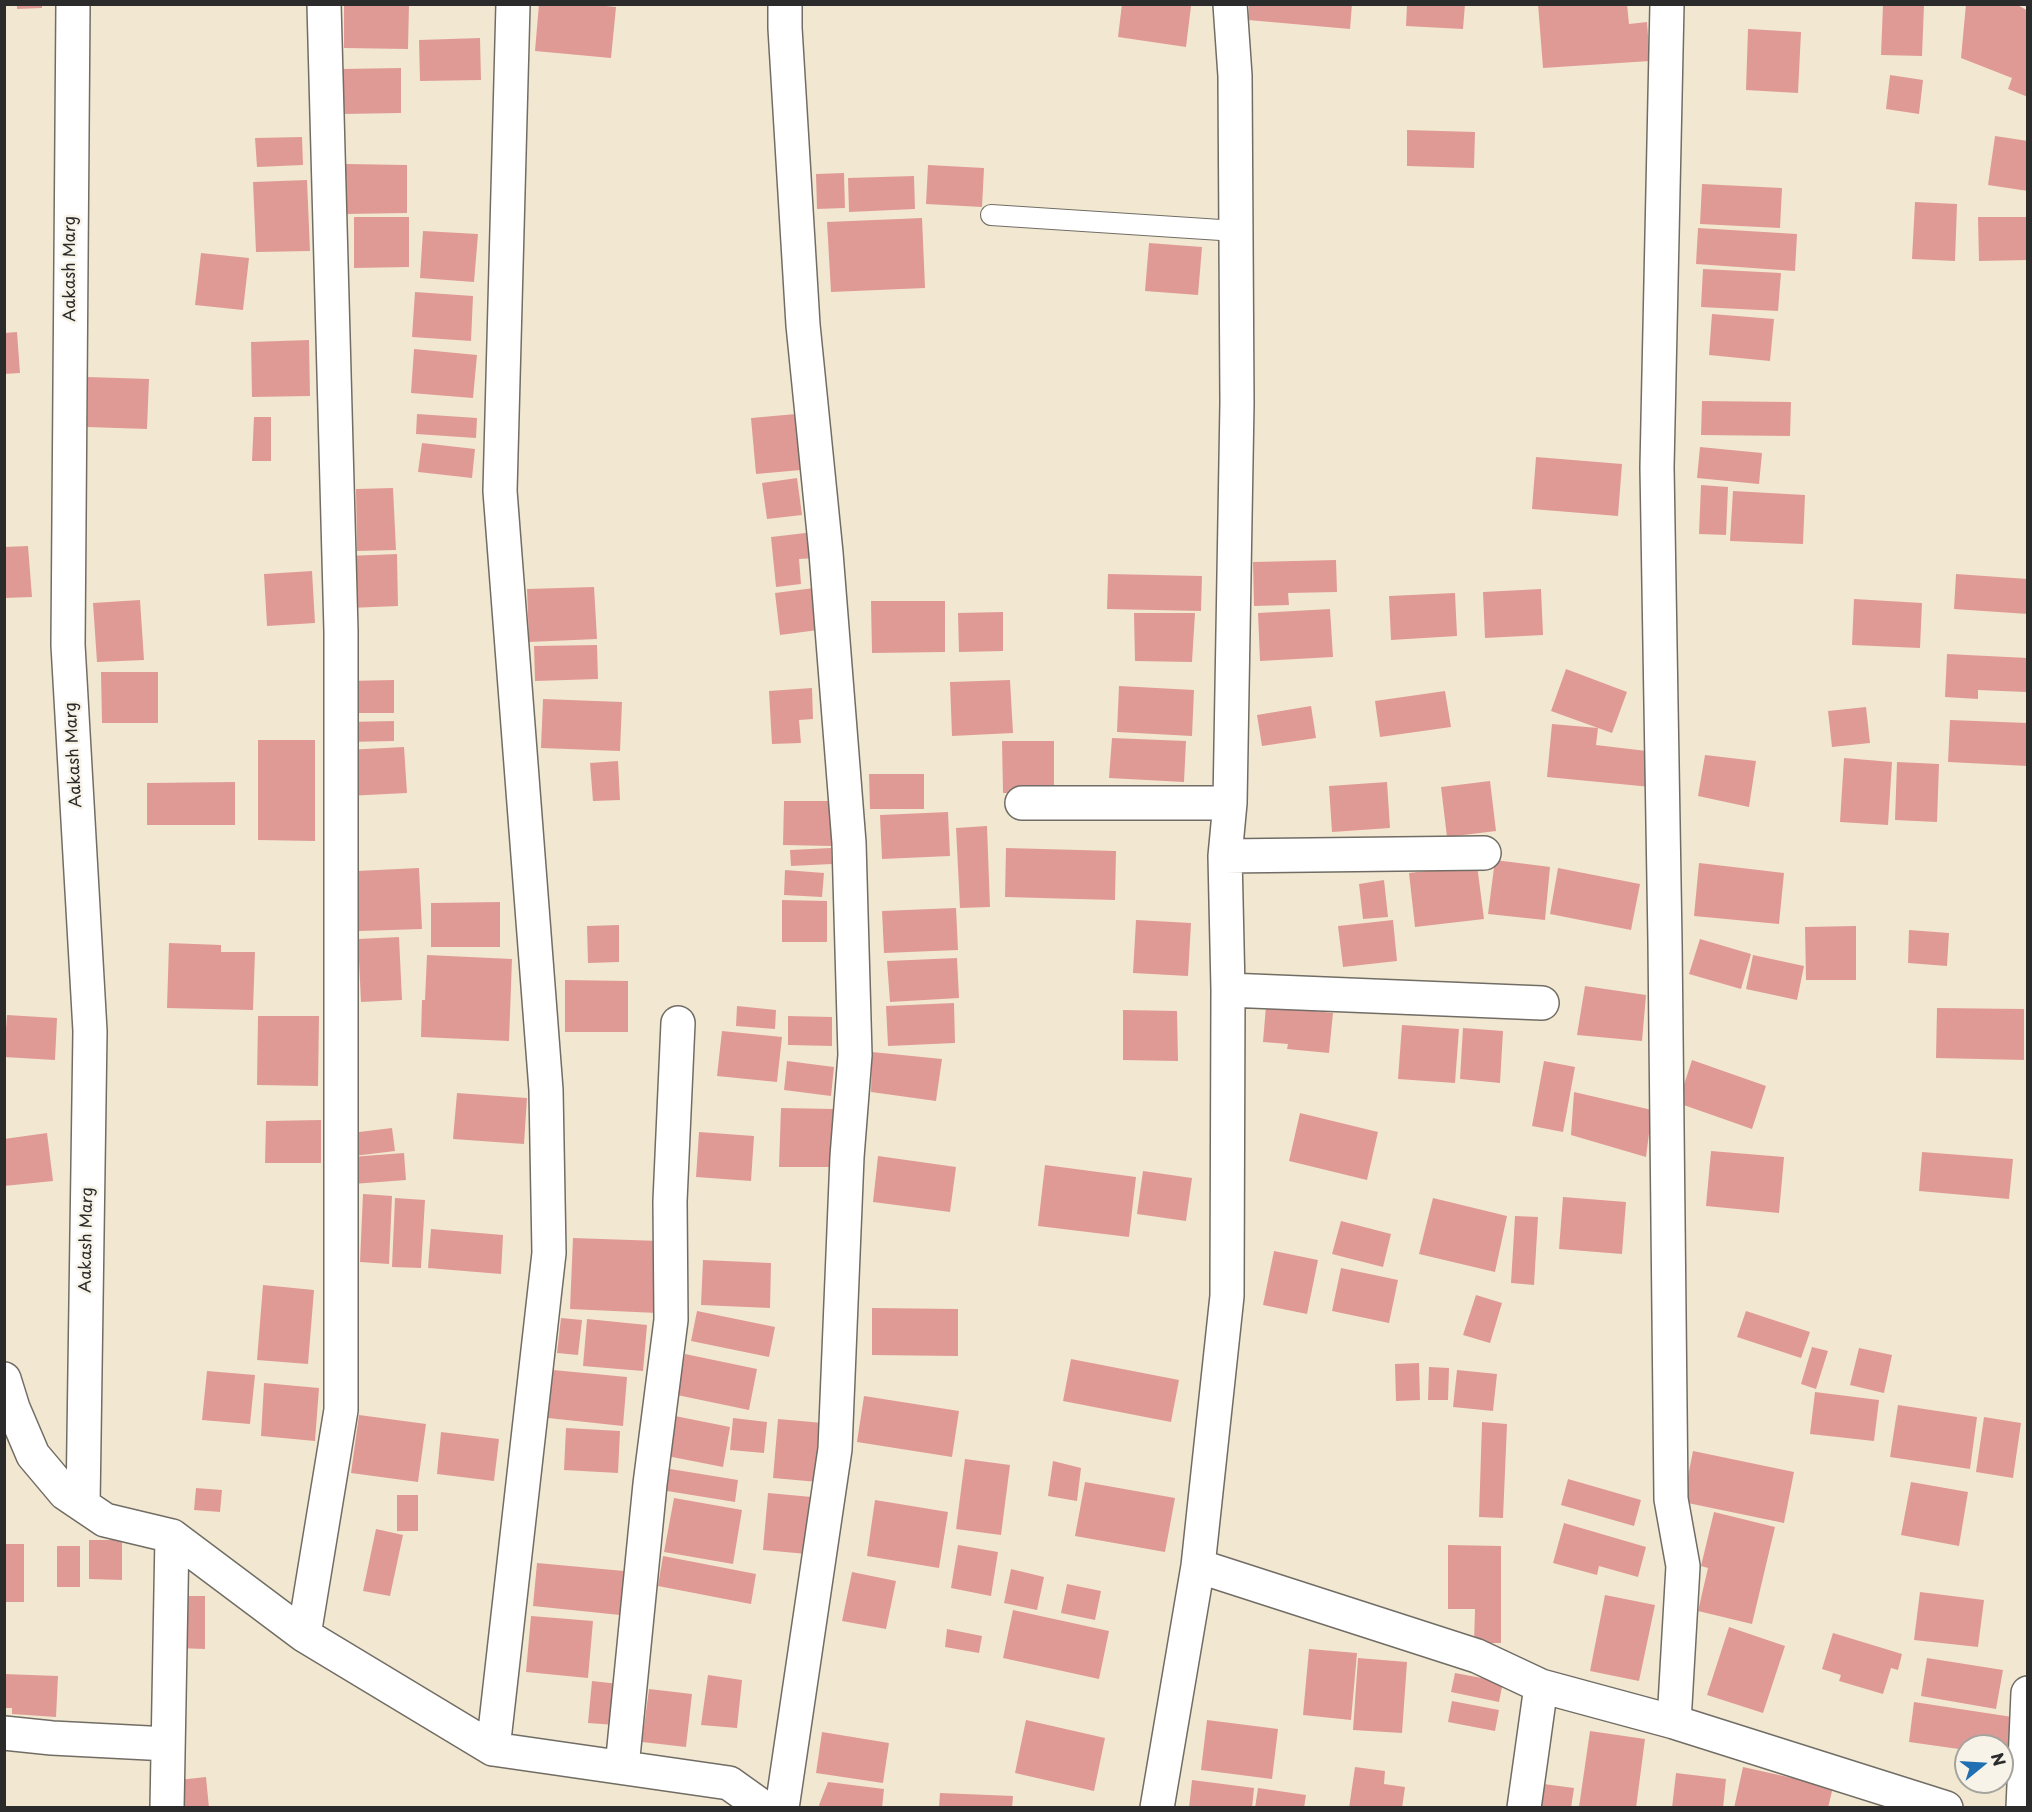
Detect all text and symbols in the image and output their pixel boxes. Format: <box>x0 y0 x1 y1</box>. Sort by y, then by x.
street label: Aakash Marg <box>61 216 81 322</box>
street label: Aakash Marg <box>62 702 86 808</box>
street label: Aakash Marg <box>76 1187 98 1293</box>
north arrow <box>1954 1734 2014 1794</box>
text: N <box>1986 1749 2013 1769</box>

